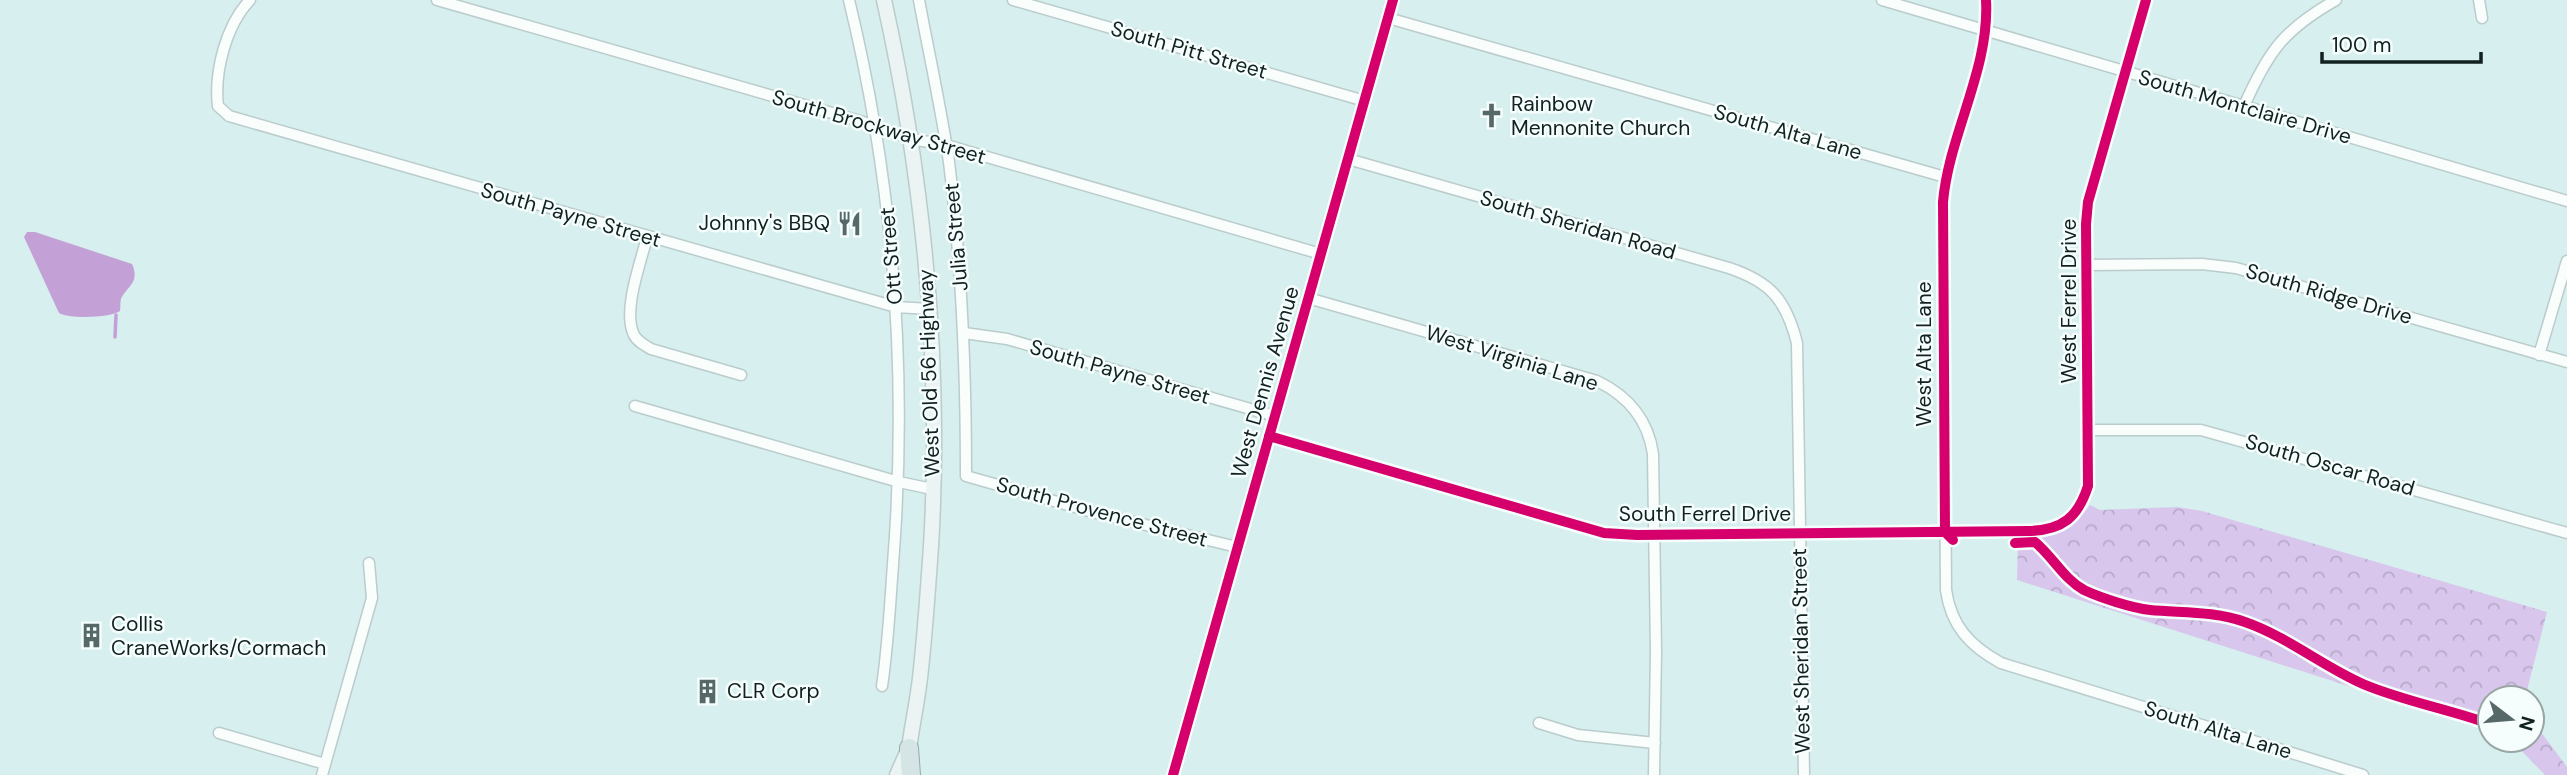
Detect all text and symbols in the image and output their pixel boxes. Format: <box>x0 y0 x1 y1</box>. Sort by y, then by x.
street label: South Pitt Street <box>1108 14 1270 86</box>
scale bar <box>2322 21 2481 65</box>
text: 100 m <box>2332 31 2392 59</box>
street label: South Montclaire Drive <box>2135 63 2355 151</box>
street label: South Brockway Street <box>769 83 989 171</box>
place label: Rainbow Mennonite Church <box>1511 90 1690 142</box>
street label: South Alta Lane <box>1711 97 1865 167</box>
church icon: Rainbow Mennonite Church <box>1477 102 1505 130</box>
street label: South Payne Street <box>478 176 664 254</box>
street label: Julia Street <box>937 182 975 292</box>
street label: South Sheridan Road <box>1477 184 1679 266</box>
street label: Ott Street <box>873 206 909 306</box>
place label: Johnny's BBQ <box>698 209 830 237</box>
restaurant icon: Johnny's BBQ <box>836 209 864 237</box>
street label: West Ferrel Drive <box>2055 218 2083 383</box>
street label: South Ridge Drive <box>2243 257 2415 331</box>
street label: West Old 56 Highway <box>911 268 947 477</box>
street label: West Alta Lane <box>1910 281 1938 427</box>
street label: West Dennis Avenue <box>1224 283 1306 481</box>
street label: West Virginia Lane <box>1422 318 1602 398</box>
street label: South Payne Street <box>1027 333 1213 411</box>
street label: South Oscar Road <box>2242 427 2418 503</box>
street label: South Provence Street <box>993 470 1211 554</box>
street label: South Ferrel Drive <box>1619 500 1791 528</box>
street label: West Sheridan Street <box>1785 548 1817 754</box>
place label: Collis CraneWorks/Cormach <box>111 610 326 662</box>
building icon: Collis CraneWorks/Cormach <box>77 622 105 650</box>
building icon: CLR Corp <box>693 677 721 705</box>
place label: CLR Corp <box>727 677 820 705</box>
north arrow <box>2476 684 2546 754</box>
street label: South Alta Lane <box>2141 694 2295 766</box>
text: N <box>2513 713 2541 734</box>

